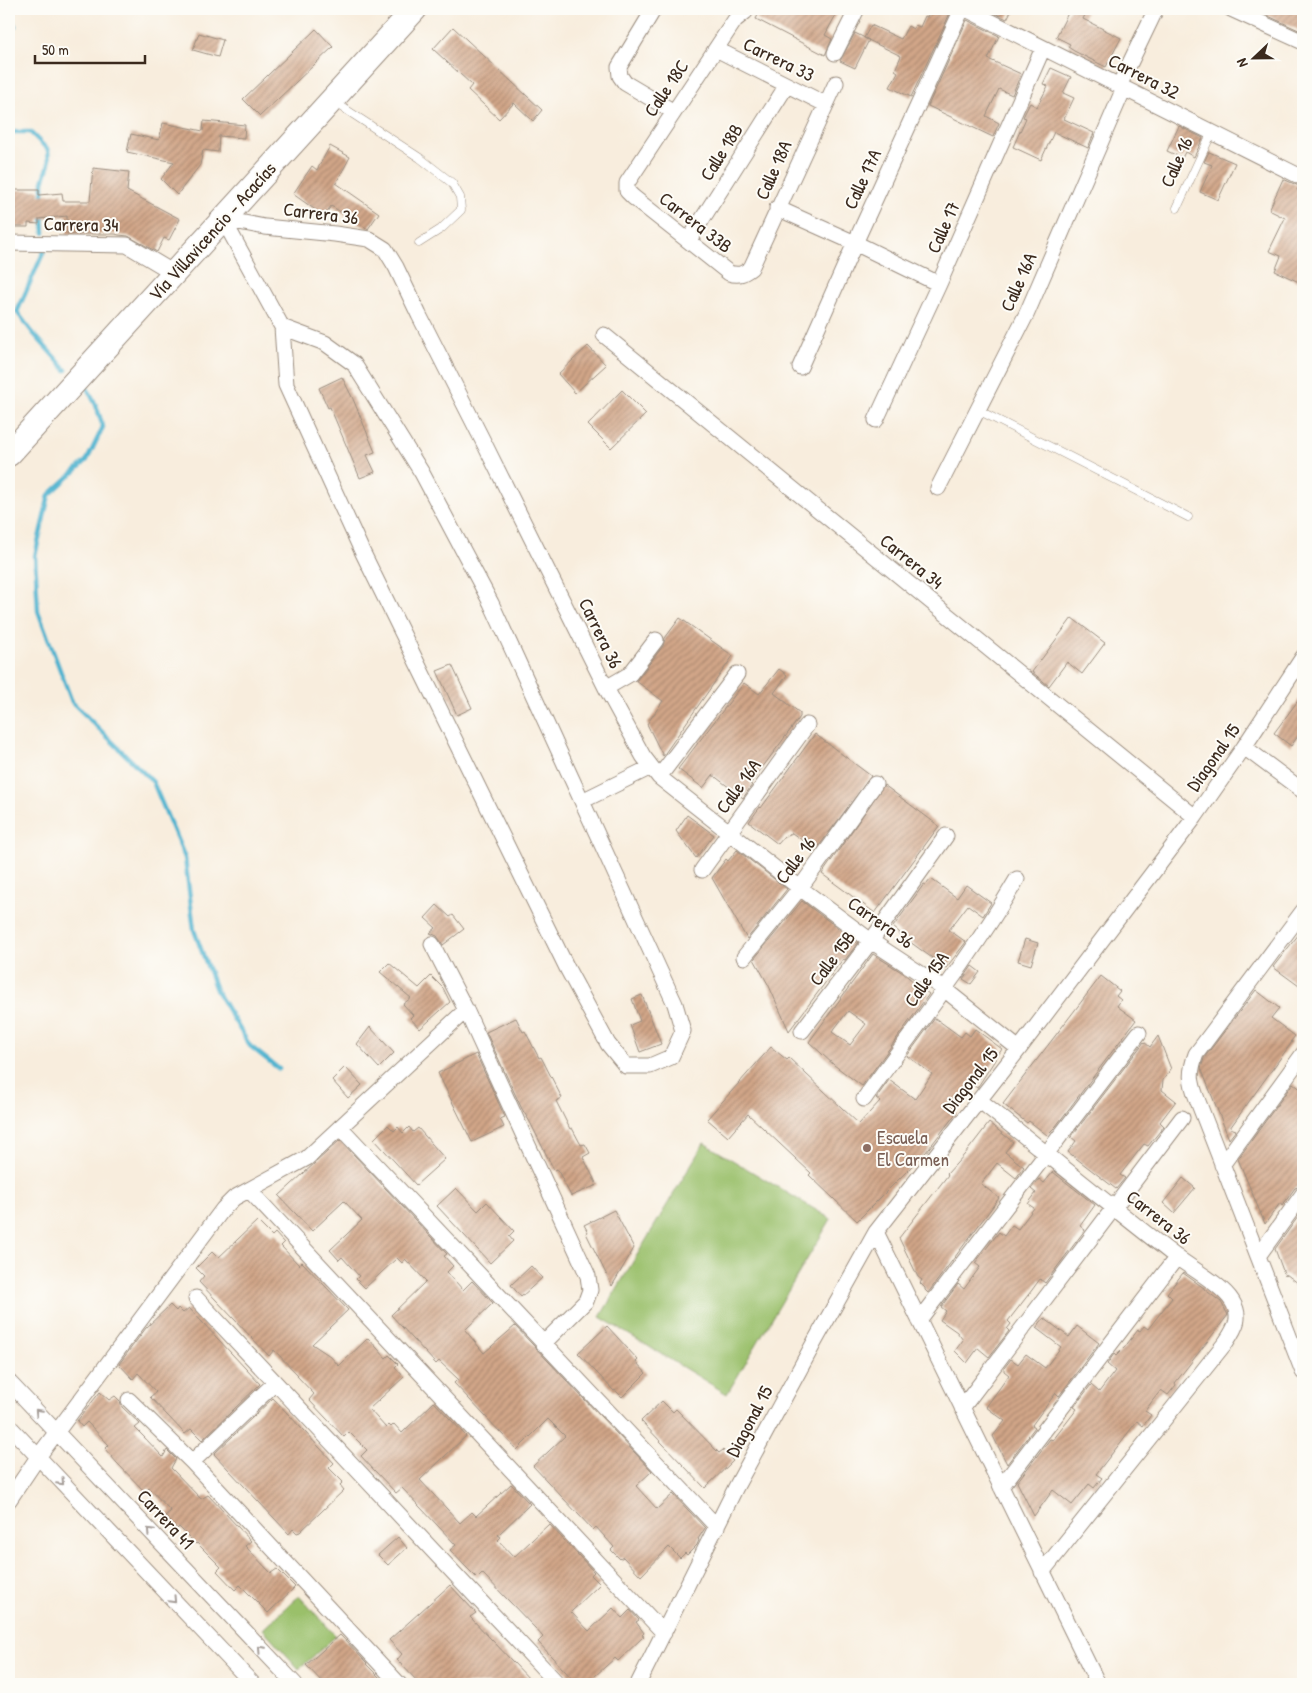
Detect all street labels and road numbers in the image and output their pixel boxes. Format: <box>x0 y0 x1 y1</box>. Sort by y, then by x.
street label: Carrera 33 <box>739 31 819 87</box>
street label: Carrera 32 <box>1104 47 1184 105</box>
street label: Calle 18C <box>637 54 695 122</box>
street label: Calle 18B <box>693 119 749 185</box>
street label: Calle 16 <box>1153 133 1199 191</box>
street label: Calle 18A <box>748 136 798 204</box>
street label: Calle 17A <box>837 145 887 213</box>
street label: Vía Villavicencio - Acacías <box>142 156 282 306</box>
street label: Carrera 33B <box>654 185 738 259</box>
street label: Carrera 36 <box>282 196 360 230</box>
street label: Calle 17 <box>920 197 966 257</box>
street label: Carrera 34 <box>43 210 119 238</box>
street label: Calle 16A <box>994 249 1042 315</box>
street label: Carrera 34 <box>875 527 949 595</box>
street label: Carrera 36 <box>573 593 629 673</box>
street label: Diagonal 15 <box>1180 718 1246 796</box>
street label: Calle 16A <box>709 753 767 819</box>
street label: Calle 16 <box>769 831 821 889</box>
street label: Carrera 36 <box>843 890 919 954</box>
street label: Calle 15B <box>803 925 861 991</box>
street label: Calle 15A <box>898 946 954 1012</box>
street label: Diagonal 15 <box>936 1042 1004 1118</box>
street label: Carrera 36 <box>1121 1184 1197 1250</box>
street label: Diagonal 15 <box>719 1381 779 1461</box>
street label: Carrera 41 <box>132 1483 201 1555</box>

